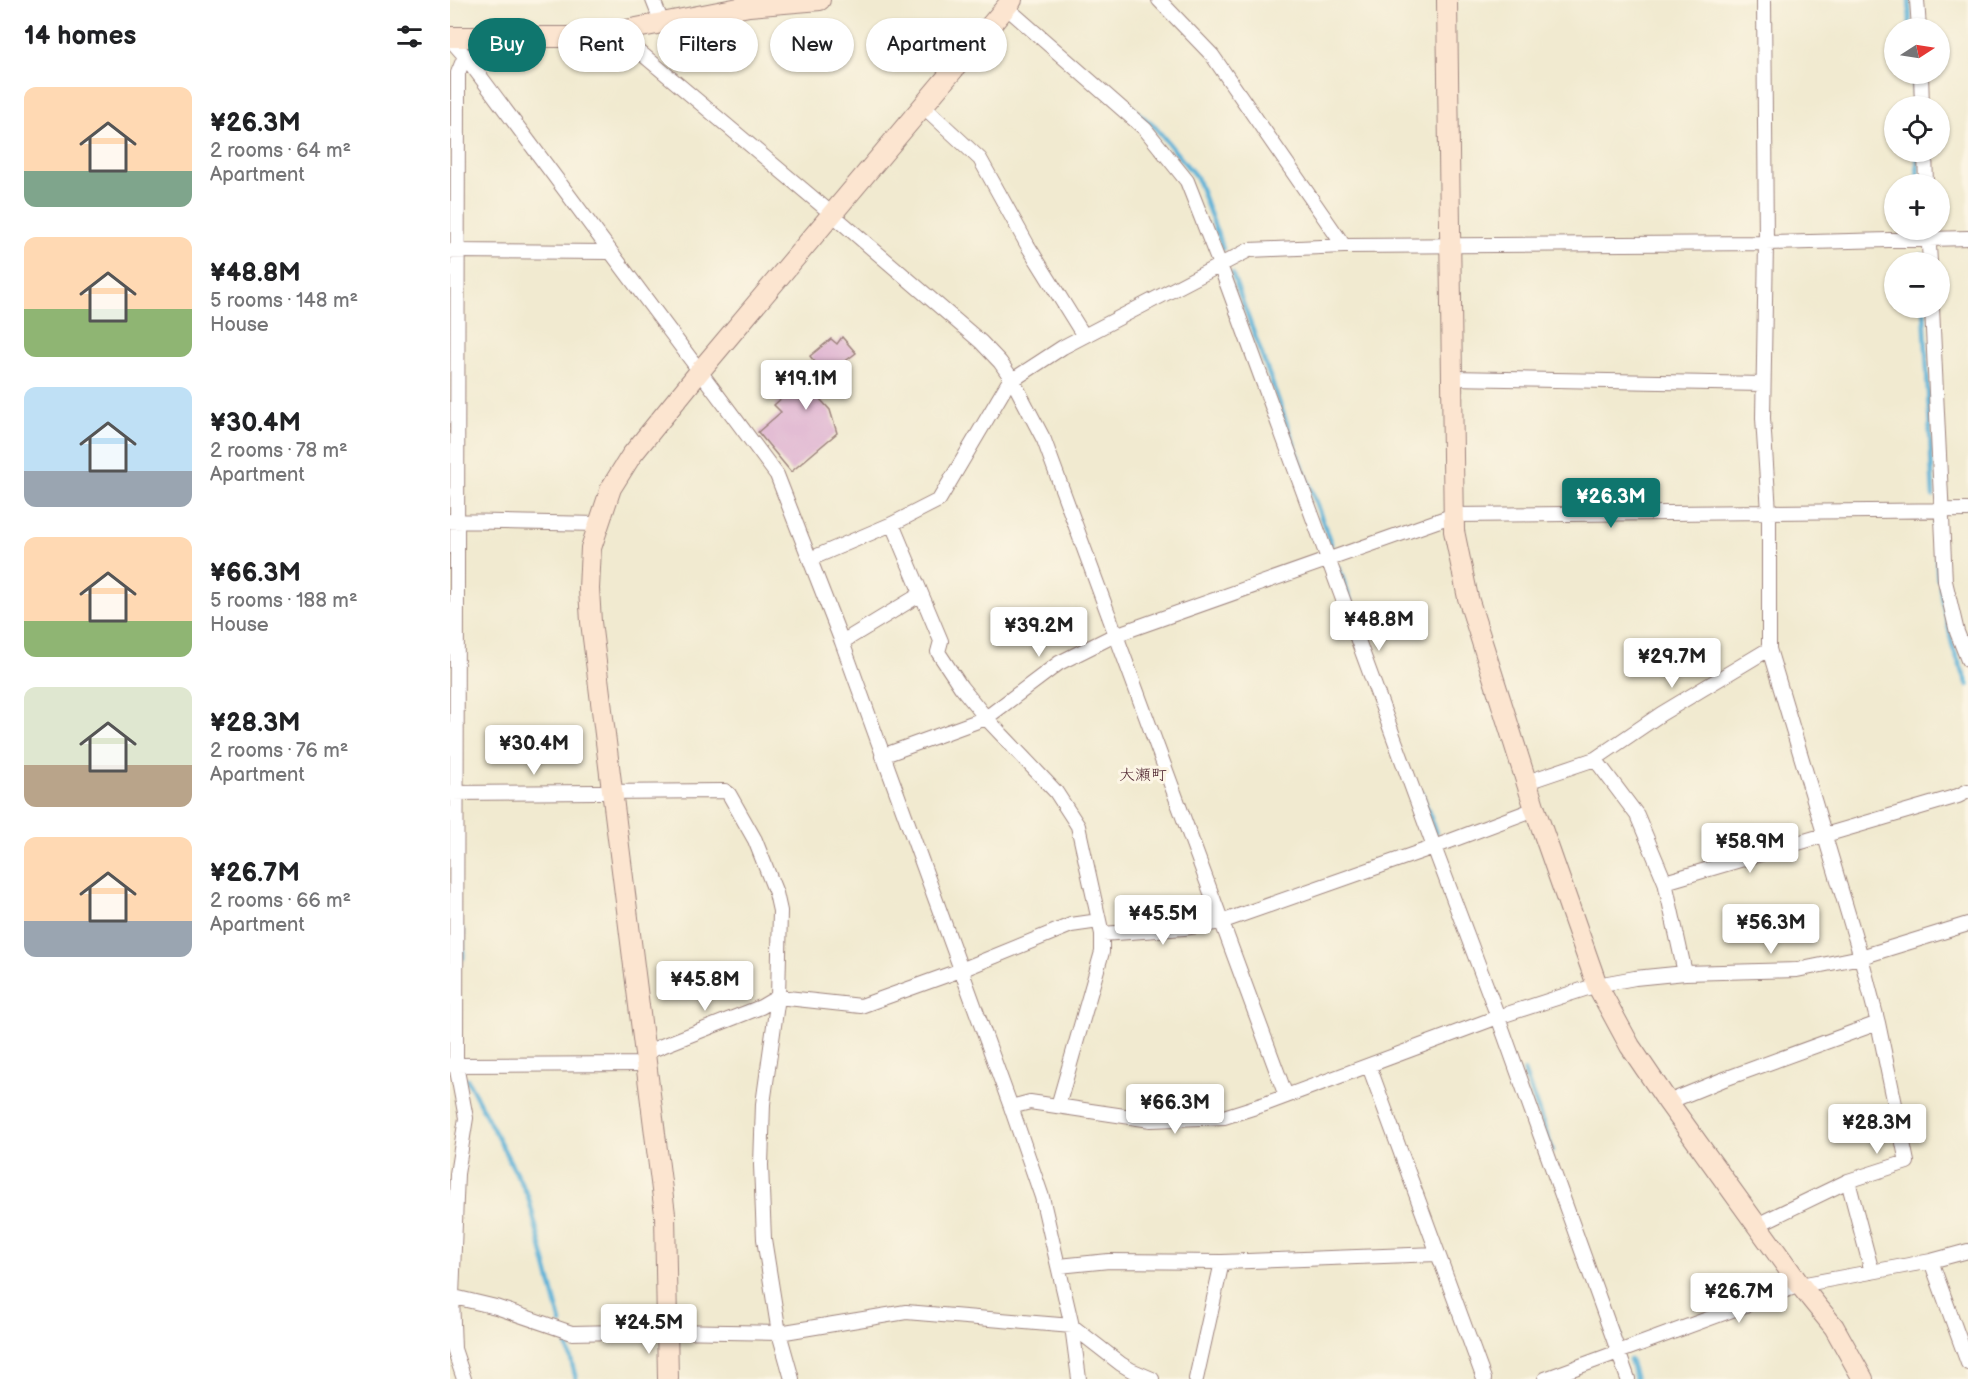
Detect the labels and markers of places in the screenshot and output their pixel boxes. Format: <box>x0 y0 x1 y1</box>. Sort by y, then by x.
pin: ¥19.1M <box>757 360 855 411</box>
pin: ¥26.3M <box>1562 478 1660 529</box>
pin: ¥48.8M <box>1330 601 1428 652</box>
pin: ¥39.2M <box>990 607 1088 658</box>
pin: ¥29.7M <box>1623 638 1721 689</box>
pin: ¥30.4M <box>485 725 583 776</box>
pin: ¥58.9M <box>1701 823 1799 874</box>
pin: ¥45.5M <box>1114 895 1212 946</box>
pin: ¥56.3M <box>1722 904 1820 955</box>
pin: ¥45.8M <box>656 961 754 1012</box>
pin: ¥66.3M <box>1126 1084 1224 1135</box>
pin: ¥28.3M <box>1828 1104 1926 1155</box>
pin: ¥26.7M <box>1690 1273 1788 1324</box>
pin: ¥24.5M <box>600 1304 698 1355</box>

